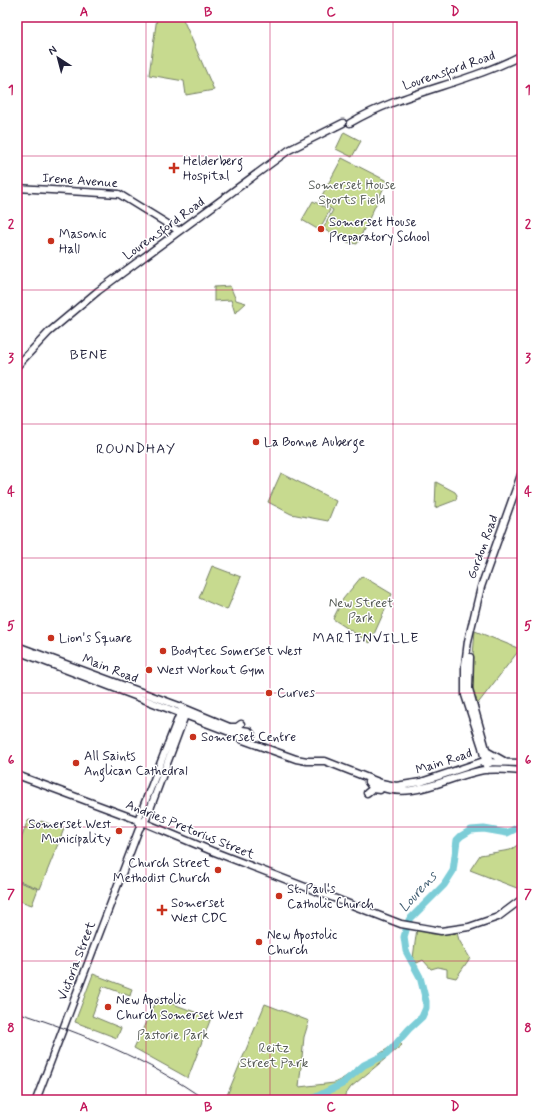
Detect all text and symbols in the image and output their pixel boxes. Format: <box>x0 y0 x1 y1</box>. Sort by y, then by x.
text: A <box>80 4 88 21</box>
text: B <box>204 4 213 21</box>
text: C <box>326 4 336 21</box>
text: D <box>451 4 460 21</box>
north arrow <box>38 38 78 78</box>
text: N <box>46 43 60 59</box>
street label: Lourensford Road <box>400 47 498 97</box>
text: 1 <box>8 82 14 99</box>
text: 1 <box>525 82 531 99</box>
place label: Helderberg Hospital <box>183 153 243 185</box>
marker: Helderberg Hospital <box>168 162 180 174</box>
street label: Irene Avenue <box>42 170 118 192</box>
park label: Somerset House Sports Field <box>308 177 396 209</box>
street label: Lourensford Road <box>120 194 209 266</box>
place label: Somerset House Preparatory School <box>329 214 430 246</box>
text: 2 <box>8 216 15 233</box>
text: 2 <box>525 216 532 233</box>
marker: Somerset House Preparatory School <box>316 224 326 234</box>
place label: Masonic Hall <box>59 226 107 258</box>
marker: Masonic Hall <box>46 236 56 246</box>
district label: BENE <box>70 346 108 364</box>
text: 3 <box>8 350 14 367</box>
text: 3 <box>525 350 531 367</box>
place label: La Bonne Auberge <box>264 434 365 453</box>
marker: La Bonne Auberge <box>251 437 261 447</box>
district label: ROUNDHAY <box>96 440 176 458</box>
text: 4 <box>7 484 15 501</box>
text: 4 <box>524 484 532 501</box>
street label: Gordon Road <box>463 512 503 582</box>
park label: New Street Park <box>329 595 393 627</box>
text: 5 <box>7 618 15 635</box>
text: 5 <box>524 618 532 635</box>
district label: MARTINVILLE <box>312 629 420 647</box>
place label: Lion's Square <box>59 630 132 647</box>
marker: Lion's Square <box>46 633 56 643</box>
place label: Bodytec Somerset West <box>171 643 302 660</box>
marker: Bodytec Somerset West <box>158 646 168 656</box>
street label: Main Road <box>80 651 140 687</box>
place label: West Workout Gym <box>157 662 265 679</box>
marker: West Workout Gym <box>144 665 154 675</box>
place label: Curves <box>277 685 315 702</box>
marker: Curves <box>264 688 274 698</box>
place label: Somerset Centre <box>201 729 296 746</box>
marker: Somerset Centre <box>188 732 198 742</box>
street label: Main Road <box>414 745 475 779</box>
place label: All Saints Anglican Cathedral <box>84 748 188 782</box>
text: 6 <box>8 752 15 769</box>
text: 6 <box>525 752 532 769</box>
marker: All Saints Anglican Cathedral <box>71 758 81 768</box>
street label: Andries Pretorius Street <box>123 796 257 864</box>
place label: Somerset West Municipality <box>28 816 111 848</box>
marker: Somerset West Municipality <box>114 826 124 836</box>
place label: Church Street Methodist Church <box>113 855 210 887</box>
marker: Church Street Methodist Church <box>213 865 223 875</box>
water label: Lourens <box>395 867 442 916</box>
place label: St. Paul's Catholic Church <box>287 881 374 913</box>
text: 7 <box>7 886 15 903</box>
text: 7 <box>524 886 532 903</box>
marker: St. Paul's Catholic Church <box>274 891 284 901</box>
place label: Somerset West CDC <box>171 895 228 927</box>
marker: Somerset West CDC <box>156 904 168 916</box>
street label: Victoria Street <box>54 919 100 1003</box>
place label: New Apostolic Church <box>267 927 337 959</box>
marker: New Apostolic Church <box>254 937 264 947</box>
place label: New Apostolic Church Somerset West <box>116 992 243 1024</box>
marker: New Apostolic Church Somerset West <box>103 1002 113 1012</box>
text: 8 <box>7 1020 15 1037</box>
text: 8 <box>524 1020 532 1037</box>
park label: Pastorie Park <box>137 1027 209 1044</box>
park label: Reitz Street Park <box>240 1040 309 1072</box>
text: A <box>80 1099 88 1116</box>
text: B <box>204 1099 213 1116</box>
text: C <box>326 1099 336 1116</box>
text: D <box>451 1099 460 1116</box>

